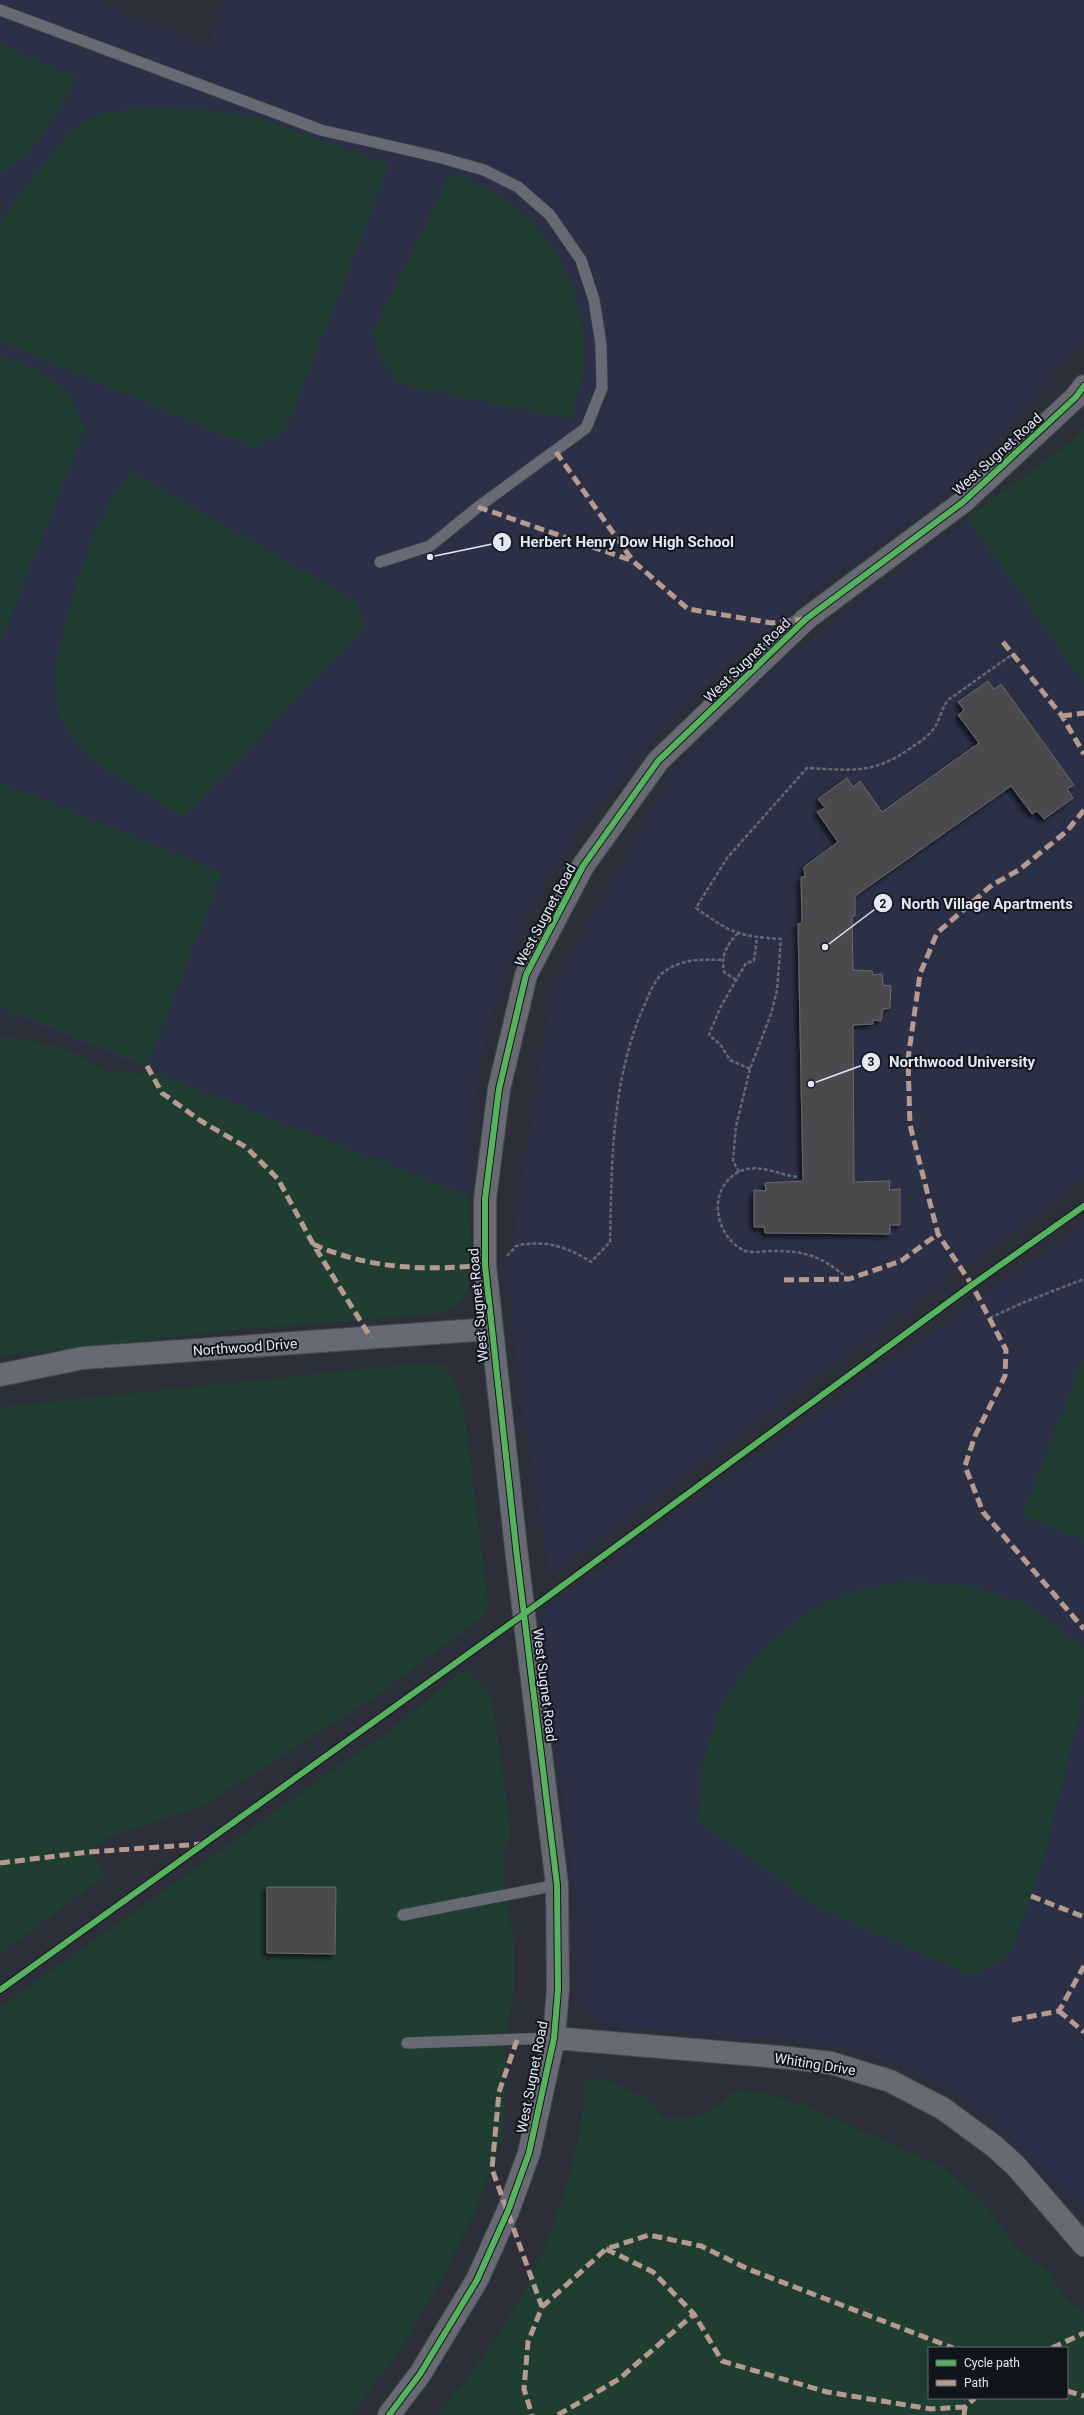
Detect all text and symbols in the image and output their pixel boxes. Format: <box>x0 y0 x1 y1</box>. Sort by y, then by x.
street label: West Sugnet Road <box>949 410 1045 498</box>
callout: Herbert Henry Dow High School <box>492 528 742 555</box>
text: Herbert Henry Dow High School <box>520 533 734 551</box>
text: 1 <box>499 535 505 549</box>
street label: West Sugnet Road <box>700 615 794 705</box>
street label: West Sugnet Road <box>511 861 579 969</box>
callout: North Village Apartments <box>873 890 1081 917</box>
text: North Village Apartments <box>901 895 1073 913</box>
text: 2 <box>880 897 887 911</box>
callout: Northwood University <box>861 1048 1043 1075</box>
text: Northwood University <box>889 1053 1036 1071</box>
text: 3 <box>868 1055 875 1069</box>
street label: West Sugnet Road <box>465 1247 491 1363</box>
street label: Northwood Drive <box>192 1335 298 1359</box>
street label: West Sugnet Road <box>530 1627 560 1743</box>
street label: West Sugnet Road <box>513 2019 551 2135</box>
street label: Whiting Drive <box>773 2050 857 2078</box>
legend <box>928 2347 1068 2399</box>
text: Cycle path <box>964 2356 1020 2370</box>
text: Path <box>964 2376 989 2390</box>

